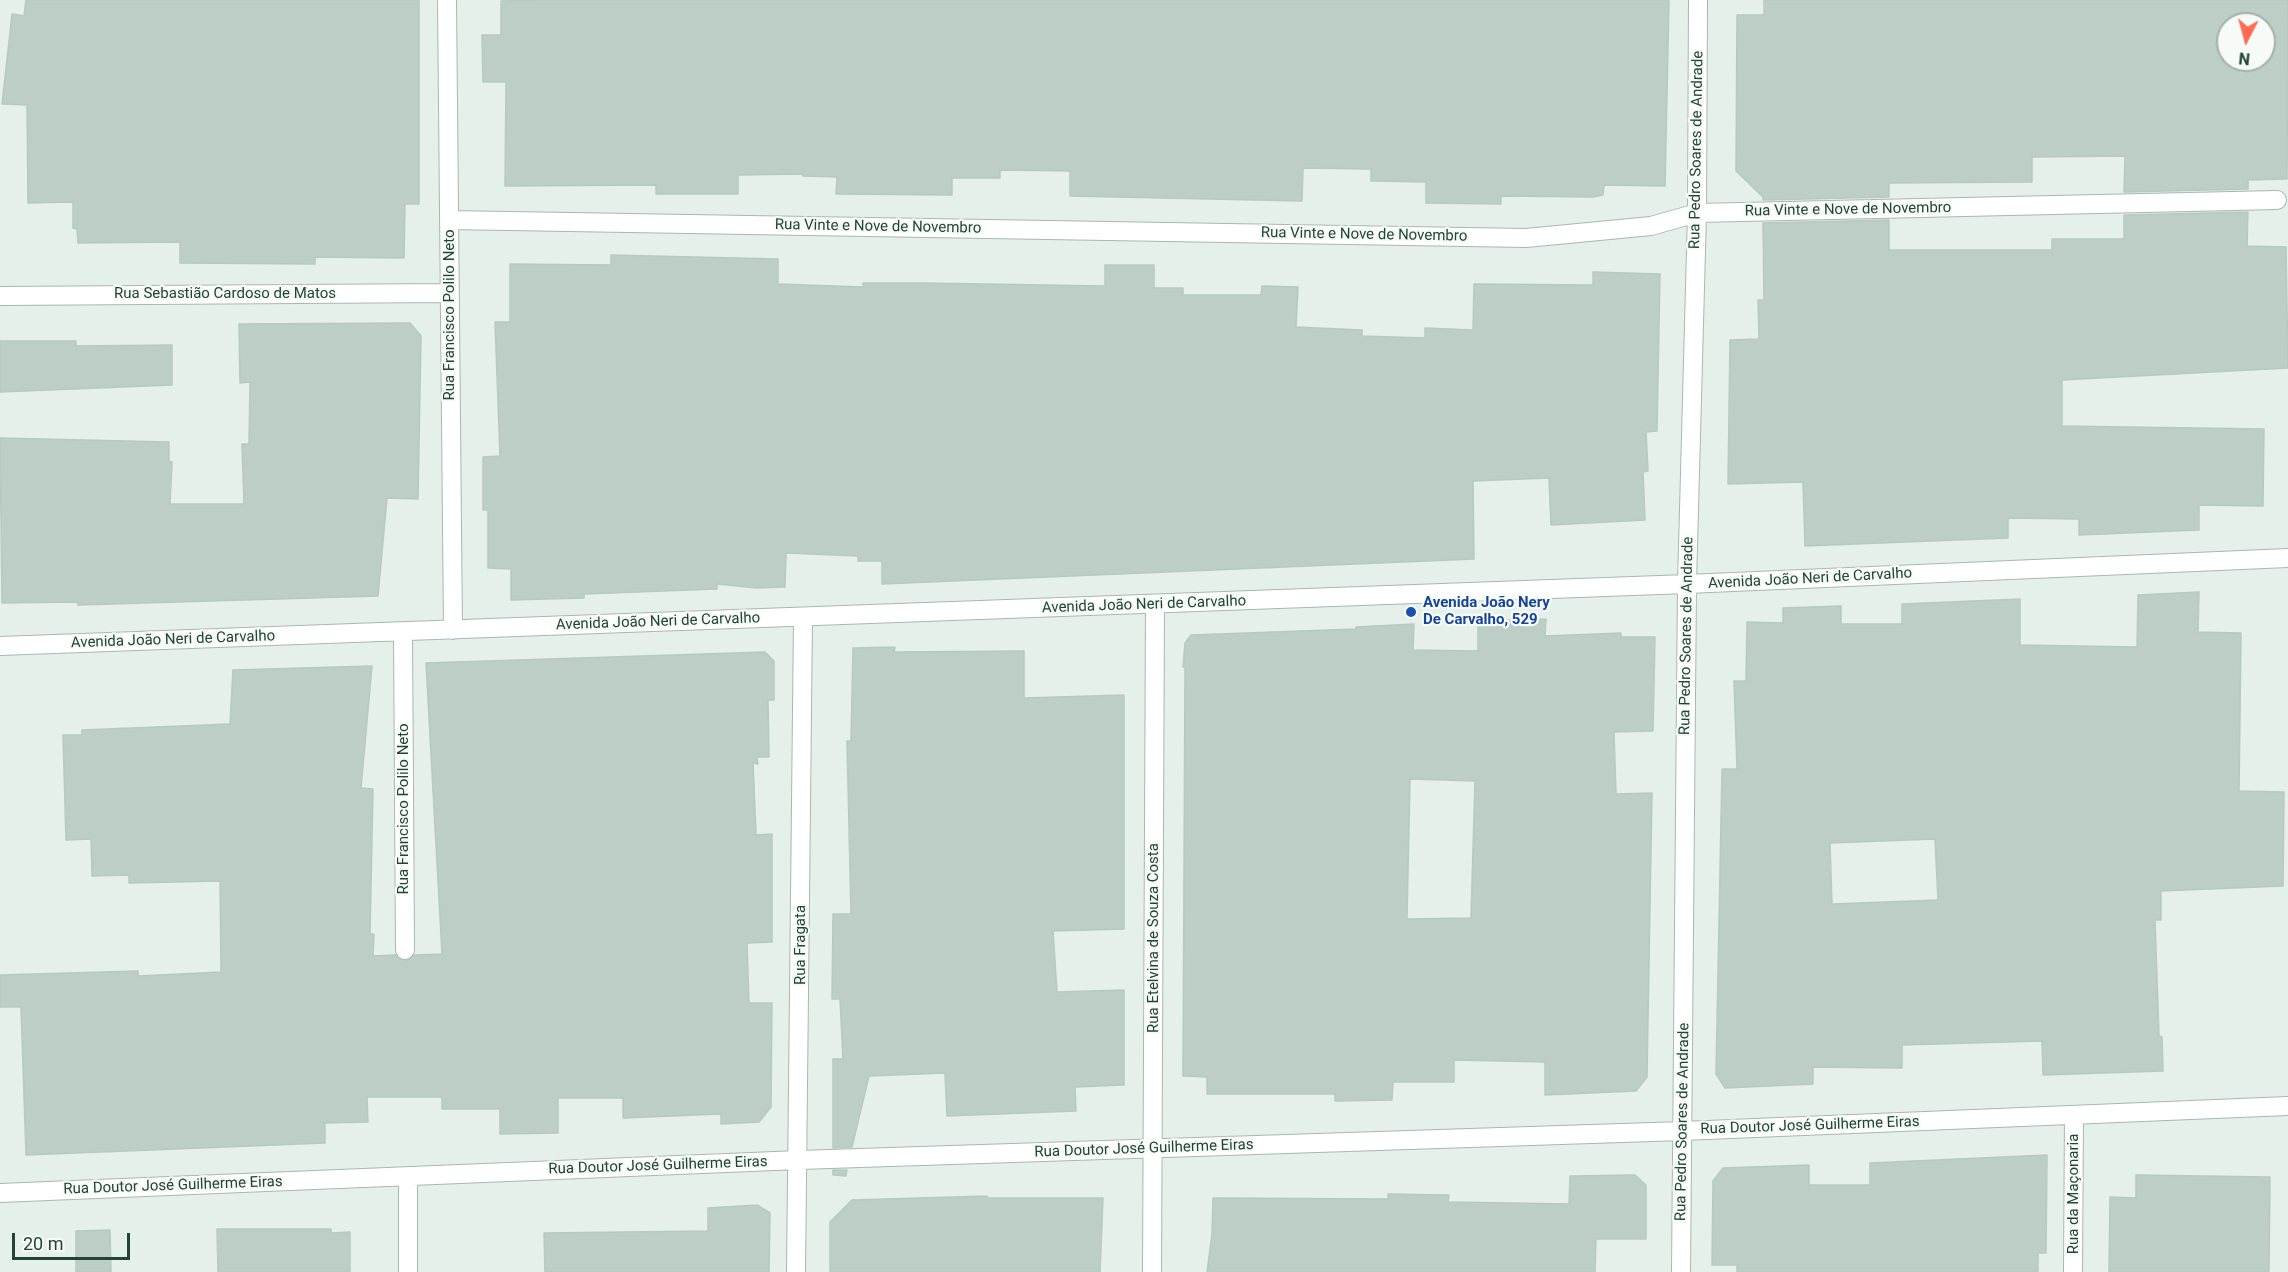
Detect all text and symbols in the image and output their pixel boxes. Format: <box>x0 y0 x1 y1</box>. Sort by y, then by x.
north arrow <box>2216 12 2276 72</box>
text: N <box>2238 48 2251 68</box>
street label: Rua Pedro Soares de Andrade <box>1686 51 1708 249</box>
street label: Rua Vinte e Nove de Novembro <box>1745 199 1951 221</box>
street label: Rua Vinte e Nove de Novembro <box>775 216 981 238</box>
street label: Rua Vinte e Nove de Novembro <box>1261 224 1467 246</box>
street label: Rua Francisco Polilo Neto <box>441 229 459 401</box>
street label: Rua Sebastião Cardoso de Matos <box>114 285 336 303</box>
street label: Rua Pedro Soares de Andrade <box>1676 537 1698 735</box>
street label: Avenida João Neri de Carvalho <box>1708 565 1912 593</box>
street label: Avenida João Neri de Carvalho <box>1042 592 1246 618</box>
place label: Avenida João Nery De Carvalho, 529 <box>1423 594 1550 629</box>
marker: Avenida João Nery De Carvalho, 529 <box>1404 605 1418 619</box>
street label: Avenida João Neri de Carvalho <box>556 609 760 635</box>
street label: Avenida João Neri de Carvalho <box>71 627 275 653</box>
street label: Rua Francisco Polilo Neto <box>395 723 413 895</box>
street label: Rua Etelvina de Souza Costa <box>1145 843 1163 1033</box>
street label: Rua Fragata <box>792 905 810 985</box>
street label: Rua Pedro Soares de Andrade <box>1672 1023 1694 1221</box>
street label: Rua Doutor José Guilherme Eiras <box>1700 1113 1920 1139</box>
street label: Rua da Maçonaria <box>2065 1134 2083 1254</box>
street label: Rua Doutor José Guilherme Eiras <box>1034 1136 1254 1162</box>
street label: Rua Doutor José Guilherme Eiras <box>548 1153 768 1179</box>
street label: Rua Doutor José Guilherme Eiras <box>63 1173 283 1199</box>
scale bar <box>15 1221 134 1259</box>
text: 20 m <box>23 1233 63 1254</box>

